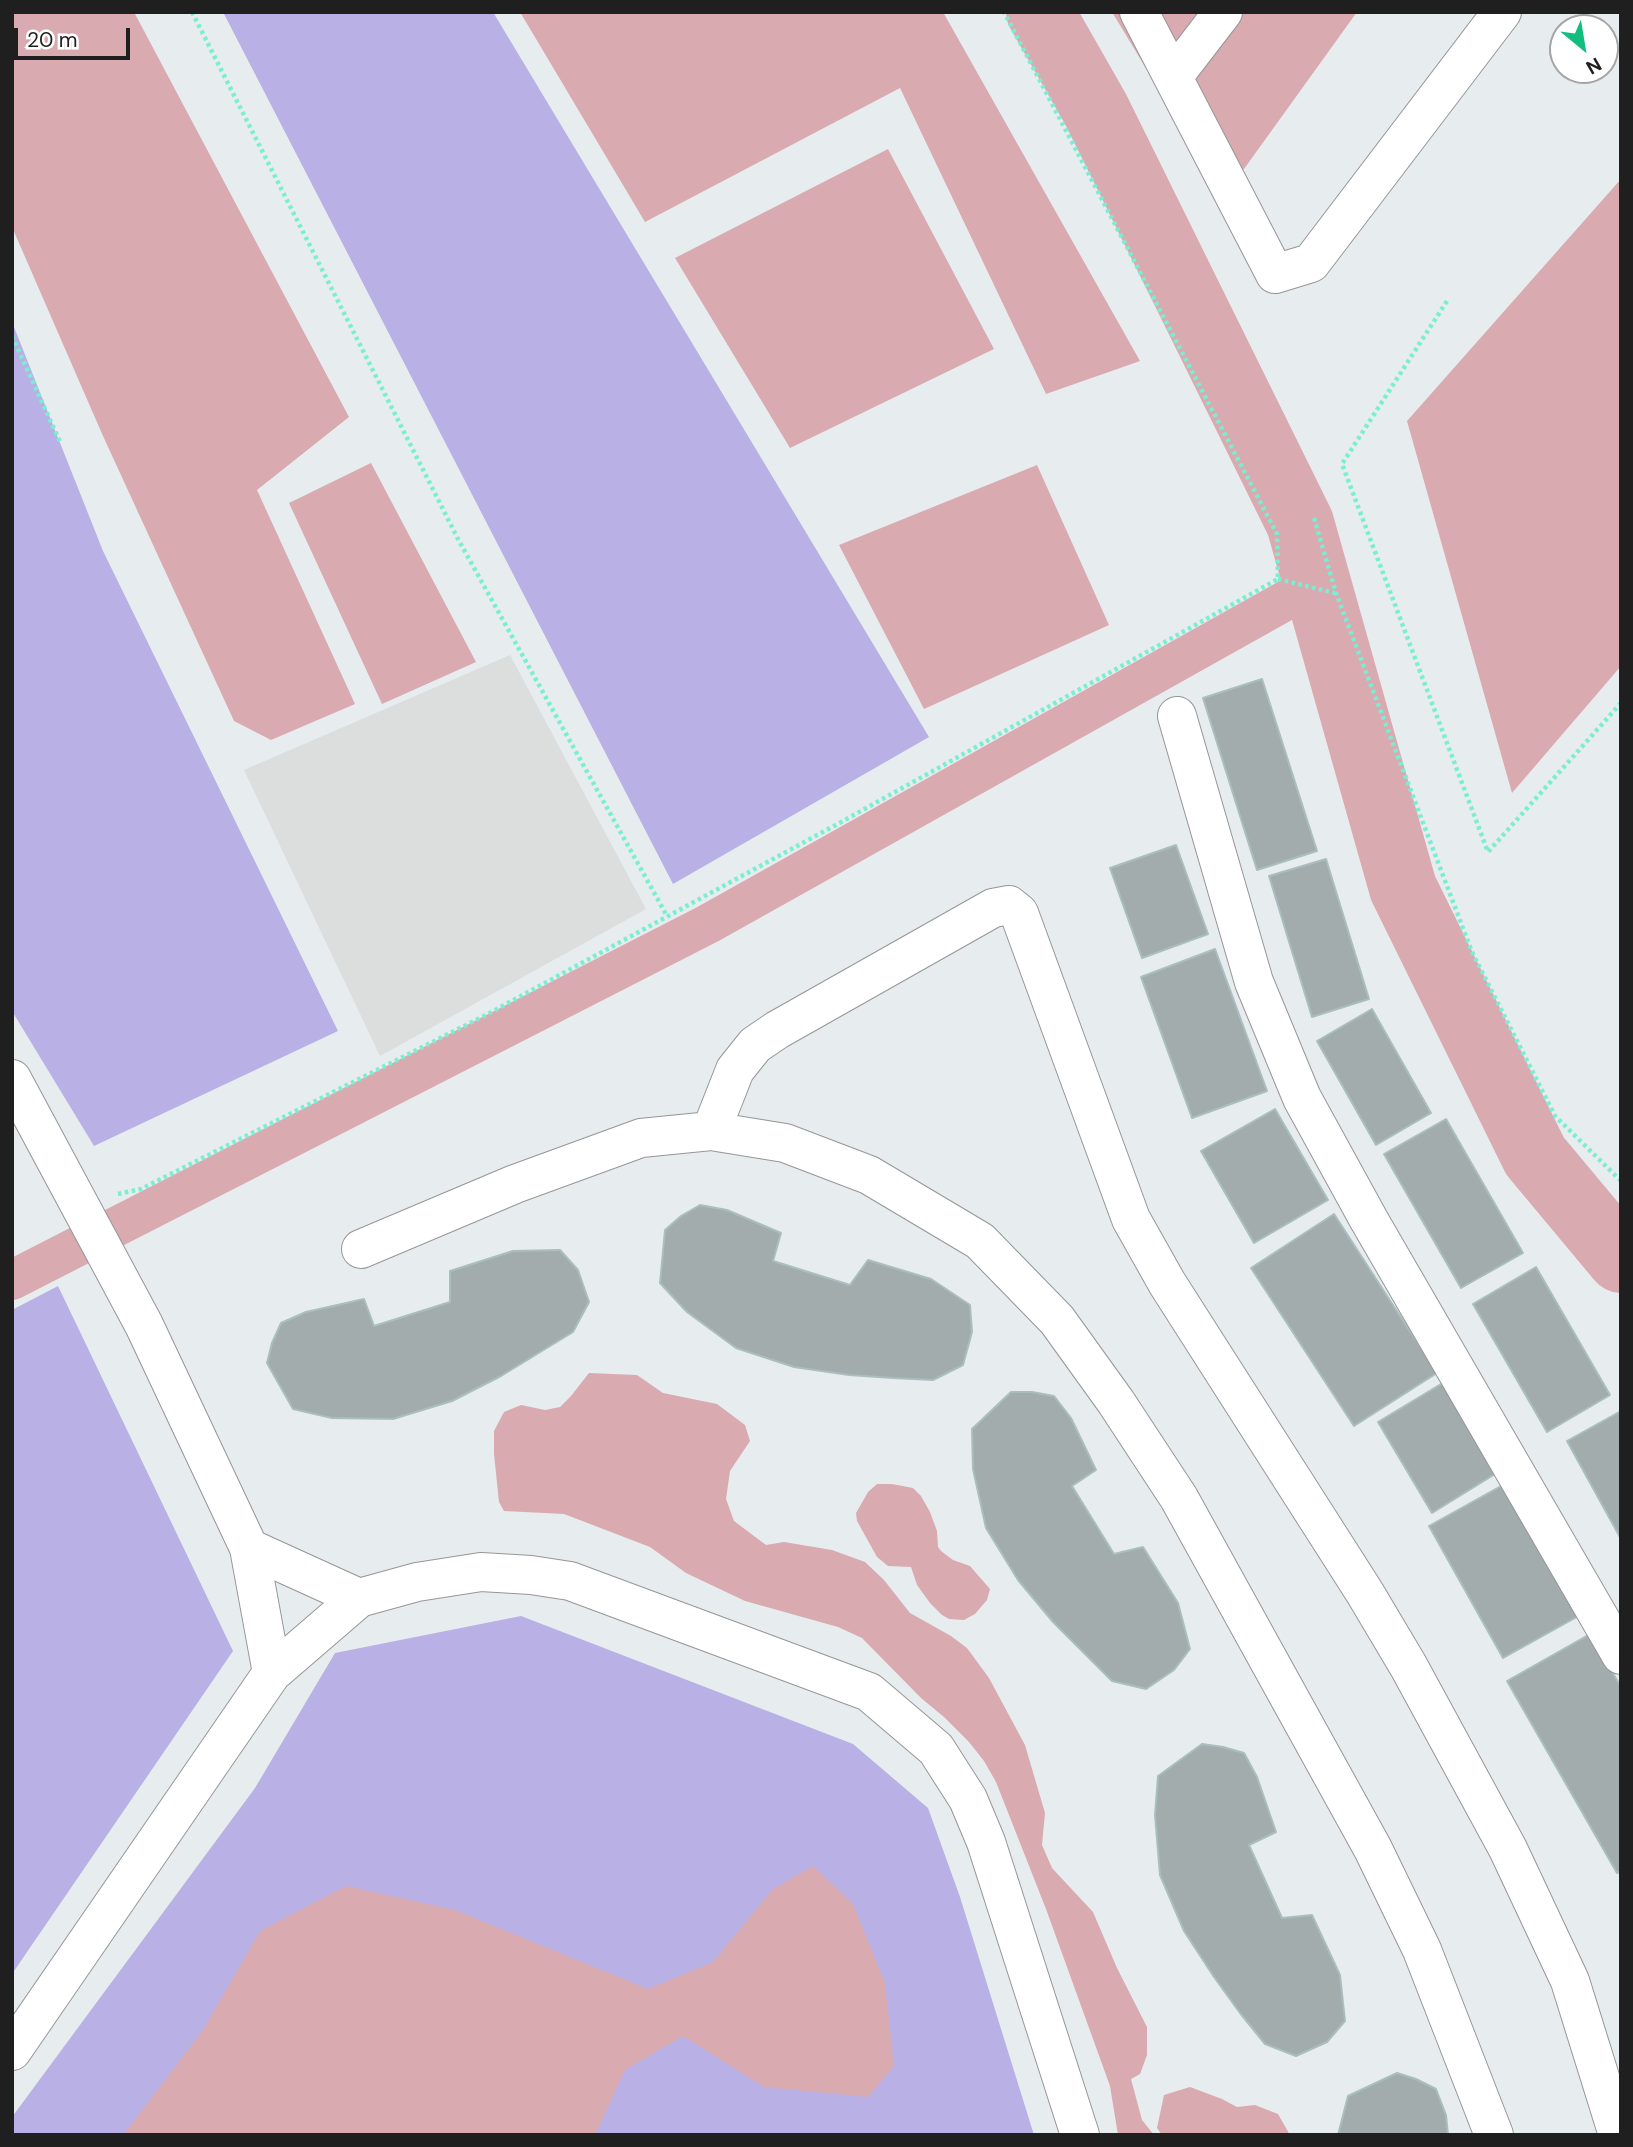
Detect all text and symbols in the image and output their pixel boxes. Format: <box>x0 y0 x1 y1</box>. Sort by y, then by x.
scale bar <box>18 14 133 58</box>
north arrow <box>1549 14 1619 84</box>
text: 20 m <box>27 26 78 54</box>
text: N <box>1582 52 1606 80</box>

